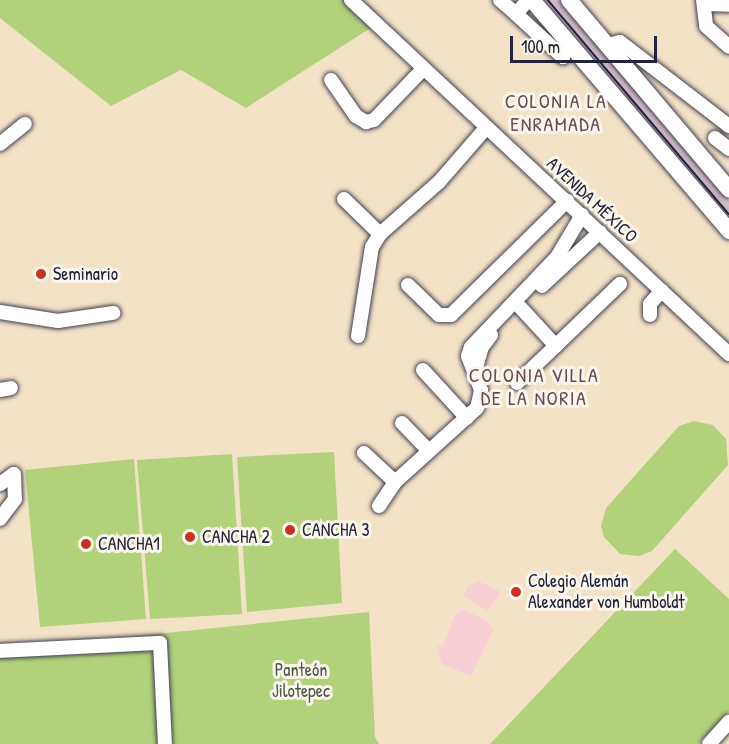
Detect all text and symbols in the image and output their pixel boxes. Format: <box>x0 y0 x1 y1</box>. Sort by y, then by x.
scale bar <box>513 24 660 62</box>
text: 100 m <box>521 34 560 59</box>
district label: COLONIA LA ENRAMADA <box>505 89 607 136</box>
street label: AVENIDA MÉXICO <box>542 153 642 247</box>
place label: Seminario <box>53 263 118 285</box>
marker: Seminario <box>34 267 48 281</box>
district label: COLONIA VILLA DE LA NORIA <box>469 363 599 410</box>
place label: CANCHA 3 <box>302 519 369 541</box>
marker: CANCHA 3 <box>283 523 297 537</box>
place label: CANCHA 2 <box>202 526 270 548</box>
marker: CANCHA 2 <box>183 530 197 544</box>
place label: CANCHA1 <box>98 533 160 555</box>
marker: CANCHA1 <box>79 537 93 551</box>
place label: Colegio Alemán Alexander von Humboldt <box>528 571 685 614</box>
marker: Colegio Alemán Alexander von Humboldt <box>509 585 523 599</box>
park label: Panteón Jilotepec <box>272 660 330 702</box>

